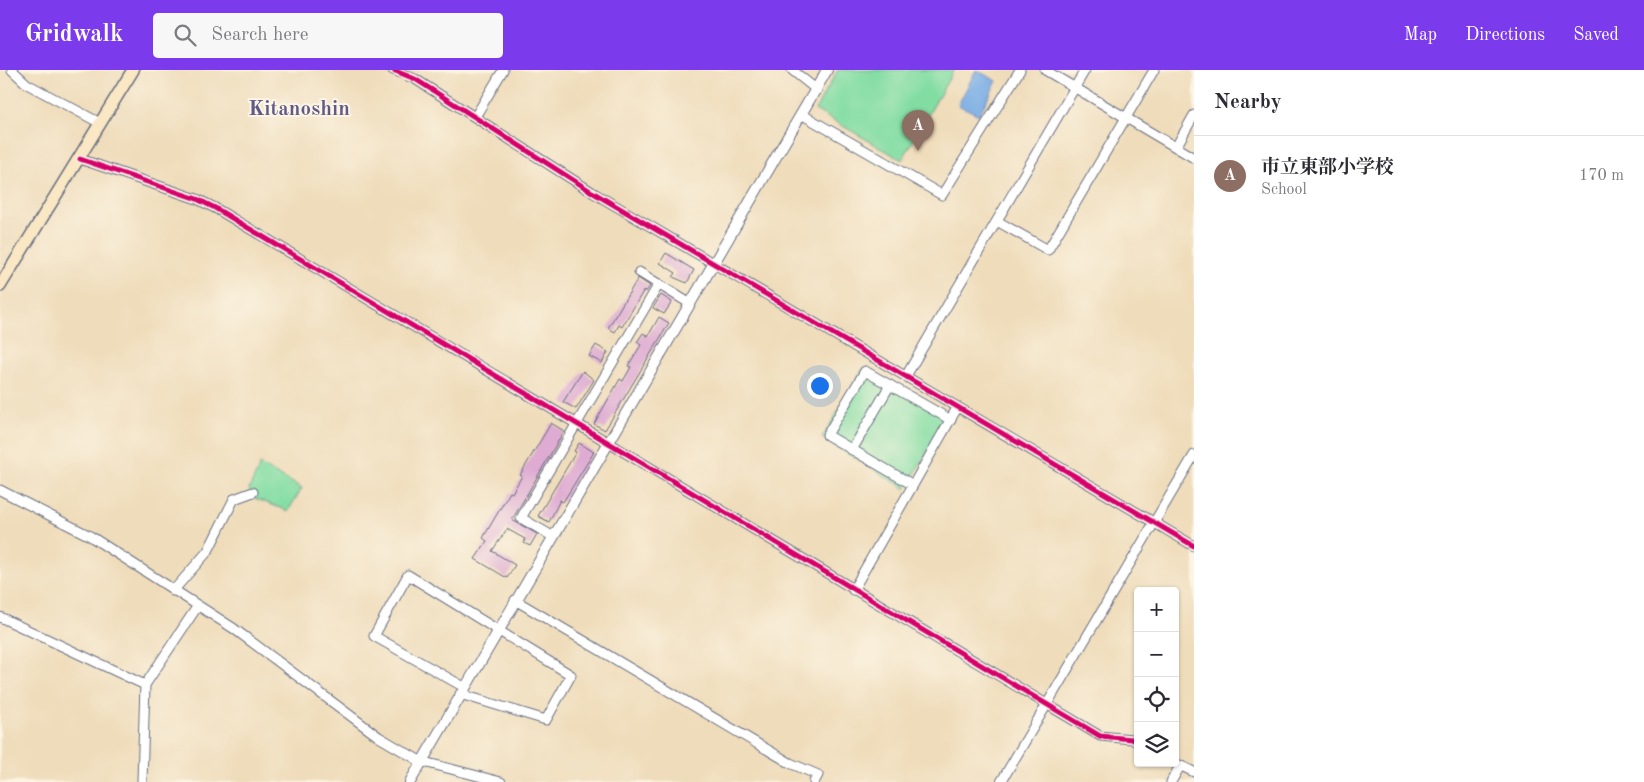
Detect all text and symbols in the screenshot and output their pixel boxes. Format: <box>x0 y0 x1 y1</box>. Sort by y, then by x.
search box <box>153 13 503 58</box>
icon: search <box>171 21 199 49</box>
text: Gridwalk <box>25 23 123 47</box>
text: Search here <box>211 26 309 45</box>
text: Map <box>1404 26 1437 44</box>
text: Directions <box>1465 26 1545 44</box>
text: Saved <box>1573 26 1619 44</box>
text: Nearby <box>1214 92 1282 113</box>
district label: Kitanoshin <box>248 99 350 120</box>
pin: A <box>902 110 934 151</box>
text: 市立東部小学校 <box>1261 159 1394 178</box>
text: A <box>1224 168 1236 184</box>
text: 170 m <box>1579 168 1624 184</box>
text: School <box>1261 182 1307 198</box>
your location <box>807 373 833 399</box>
map controls <box>1134 587 1179 767</box>
button: + <box>1134 587 1179 632</box>
button: − <box>1134 632 1179 677</box>
button: locate <box>1134 677 1179 722</box>
button: layers <box>1134 722 1179 767</box>

